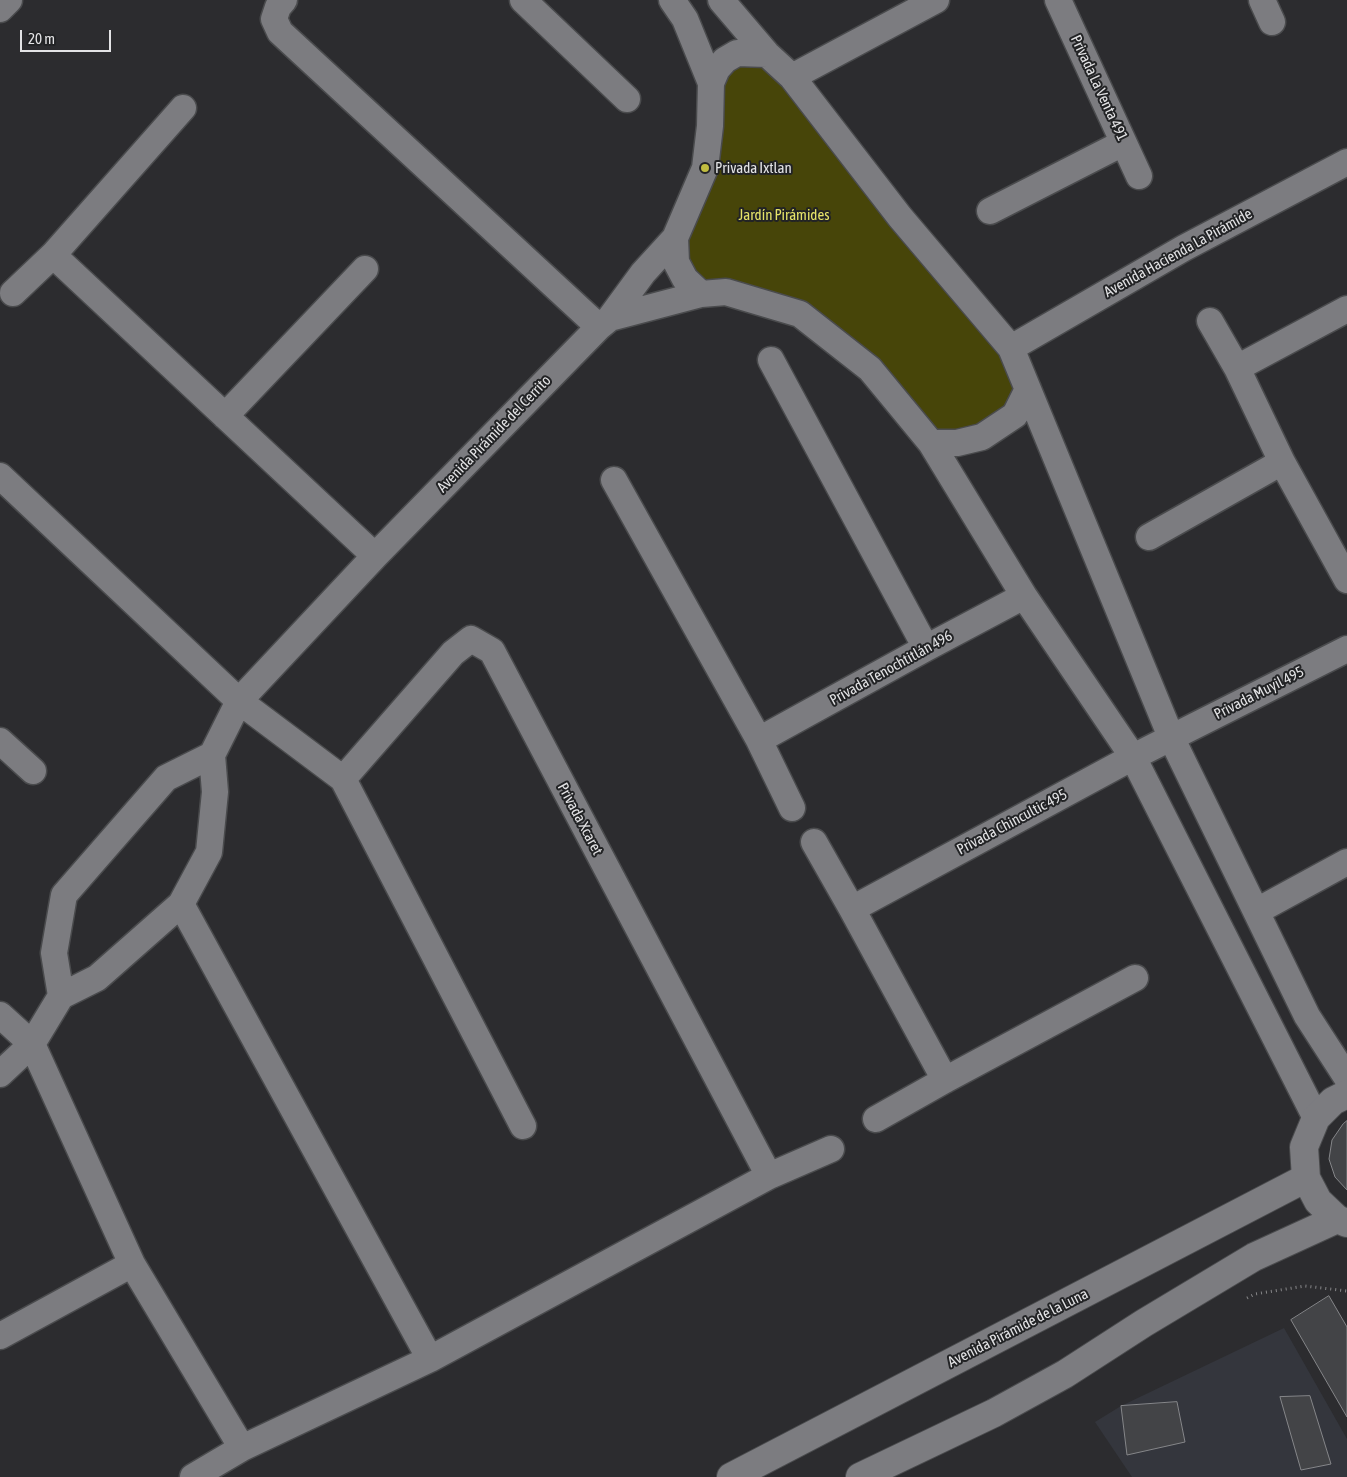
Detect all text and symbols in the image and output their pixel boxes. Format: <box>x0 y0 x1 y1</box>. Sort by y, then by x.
scale bar <box>22 20 114 52</box>
text: 20 m <box>28 30 55 47</box>
street label: Privada La Venta 491 <box>1067 32 1131 144</box>
place label: Privada Ixtlan <box>715 159 792 177</box>
marker: Privada Ixtlan <box>699 162 711 174</box>
street label: Avenida Hacienda La Pirámide <box>1101 205 1255 301</box>
park label: Jardín Pirámides <box>738 206 830 224</box>
street label: Avenida Pirámide del Cerrito <box>433 372 555 496</box>
street label: Privada Tenochtitlán 496 <box>826 627 956 709</box>
street label: Privada Muyil 495 <box>1211 663 1307 723</box>
street label: Privada Xcaret <box>554 780 606 858</box>
street label: Privada Chincultic 495 <box>954 785 1070 859</box>
street label: Avenida Pirámide de la Luna <box>945 1285 1091 1371</box>

